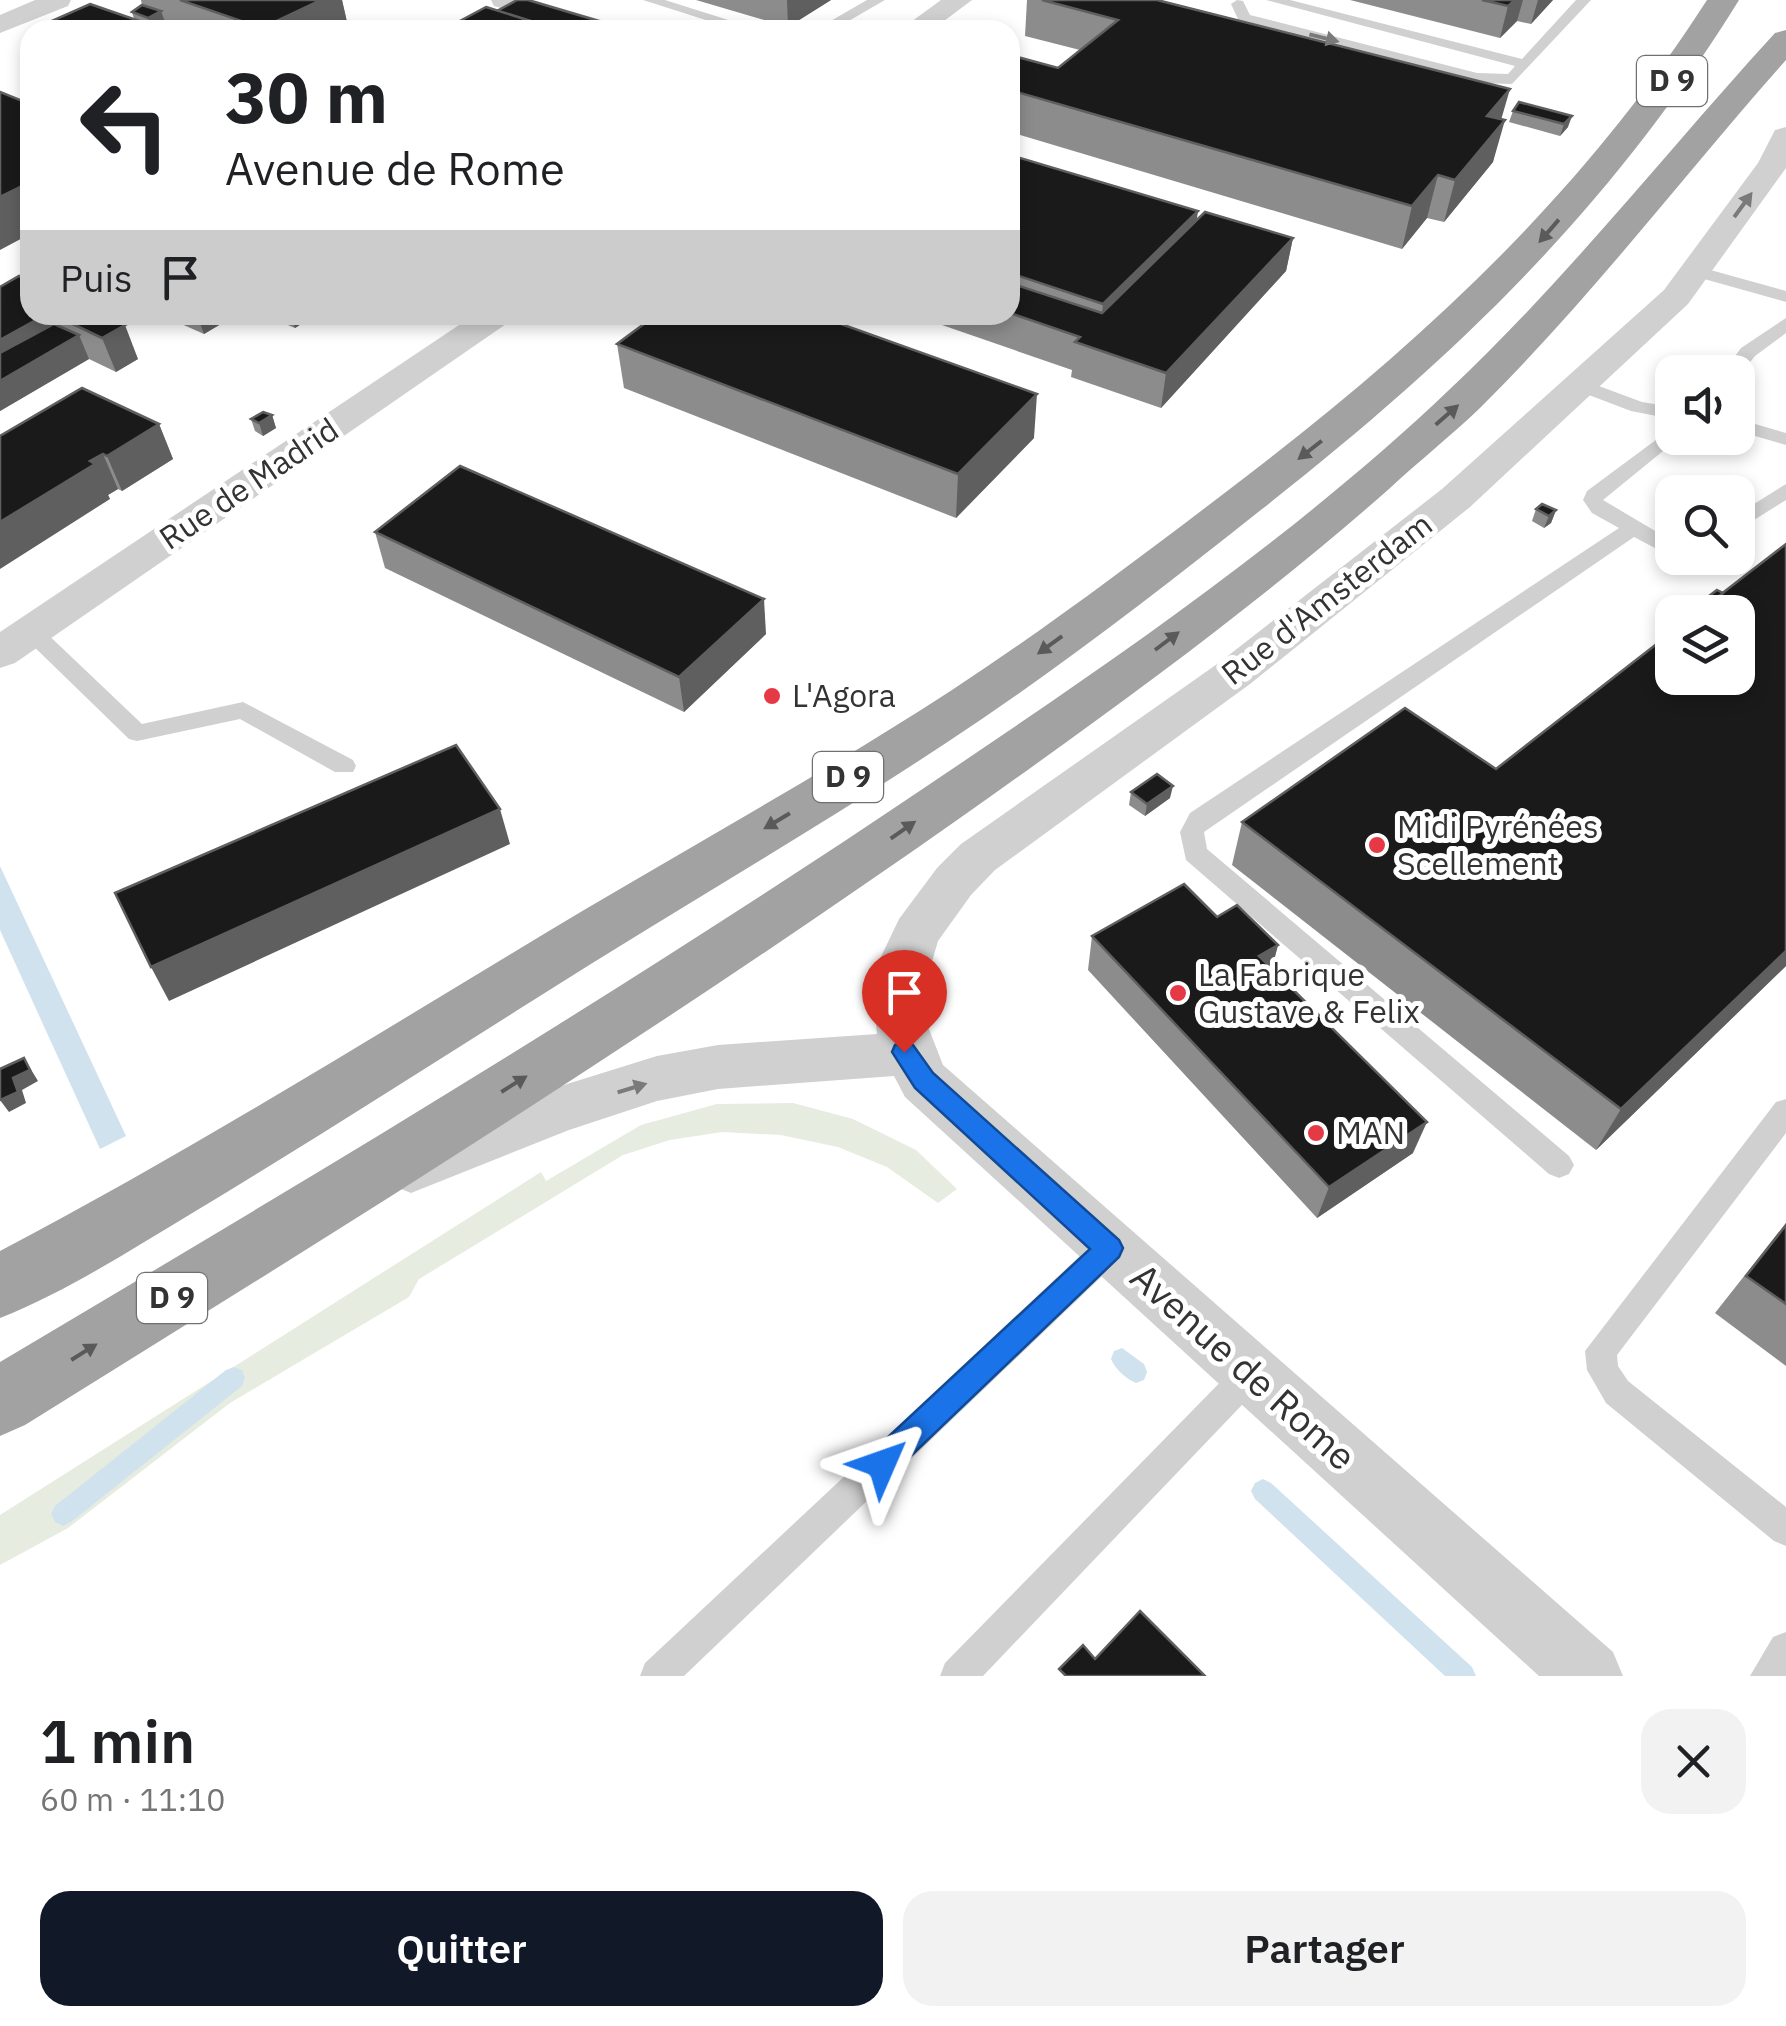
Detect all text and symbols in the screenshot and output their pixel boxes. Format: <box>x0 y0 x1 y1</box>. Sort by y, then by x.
one-way arrow <box>1309 31 1340 47</box>
text: 30 m <box>225 51 388 142</box>
road number: D 9 <box>1637 56 1707 106</box>
icon: left <box>60 60 190 190</box>
text: Avenue de Rome <box>225 139 565 197</box>
one-way arrow <box>1733 192 1753 218</box>
one-way arrow <box>1539 218 1561 243</box>
icon: arrive <box>153 250 208 305</box>
text: Puis <box>60 253 133 302</box>
map controls <box>1655 355 1755 695</box>
button: sound <box>1655 355 1755 455</box>
one-way arrow <box>1434 405 1459 427</box>
street label: Rue de Madrid <box>151 408 346 559</box>
one-way arrow <box>1297 439 1323 460</box>
button: search <box>1655 475 1755 575</box>
street label: Rue d'Amsterdam <box>1213 503 1440 694</box>
button: layers <box>1655 595 1755 695</box>
one-way arrow <box>1154 632 1180 652</box>
one-way arrow <box>1037 634 1063 654</box>
place label: L'Agora <box>792 674 896 716</box>
marker: L'Agora <box>761 685 783 707</box>
road number: D 9 <box>813 752 883 802</box>
place label: Midi Pyrénées Scellement <box>1397 805 1599 884</box>
one-way arrow <box>763 812 791 829</box>
one-way arrow <box>889 821 916 840</box>
marker: Midi Pyrénées Scellement <box>1366 834 1388 856</box>
pin <box>862 950 947 1053</box>
place label: La Fabrique Gustave & Felix <box>1198 953 1420 1032</box>
icon: arrive <box>877 965 932 1020</box>
marker: La Fabrique Gustave & Felix <box>1167 982 1189 1004</box>
one-way arrow <box>500 1076 527 1094</box>
one-way arrow <box>617 1080 647 1095</box>
place label: MAN <box>1336 1111 1405 1153</box>
marker: MAN <box>1305 1122 1327 1144</box>
street label: Avenue de Rome <box>1121 1252 1367 1480</box>
road number: D 9 <box>137 1273 207 1323</box>
one-way arrow <box>70 1343 98 1361</box>
position arrow <box>830 1412 934 1516</box>
text: 1 min <box>40 1701 195 1780</box>
button: close <box>1641 1709 1746 1814</box>
text: 60 m · 11:10 <box>40 1778 226 1820</box>
button: Quitter <box>40 1891 883 2006</box>
button: Partager <box>903 1891 1746 2006</box>

